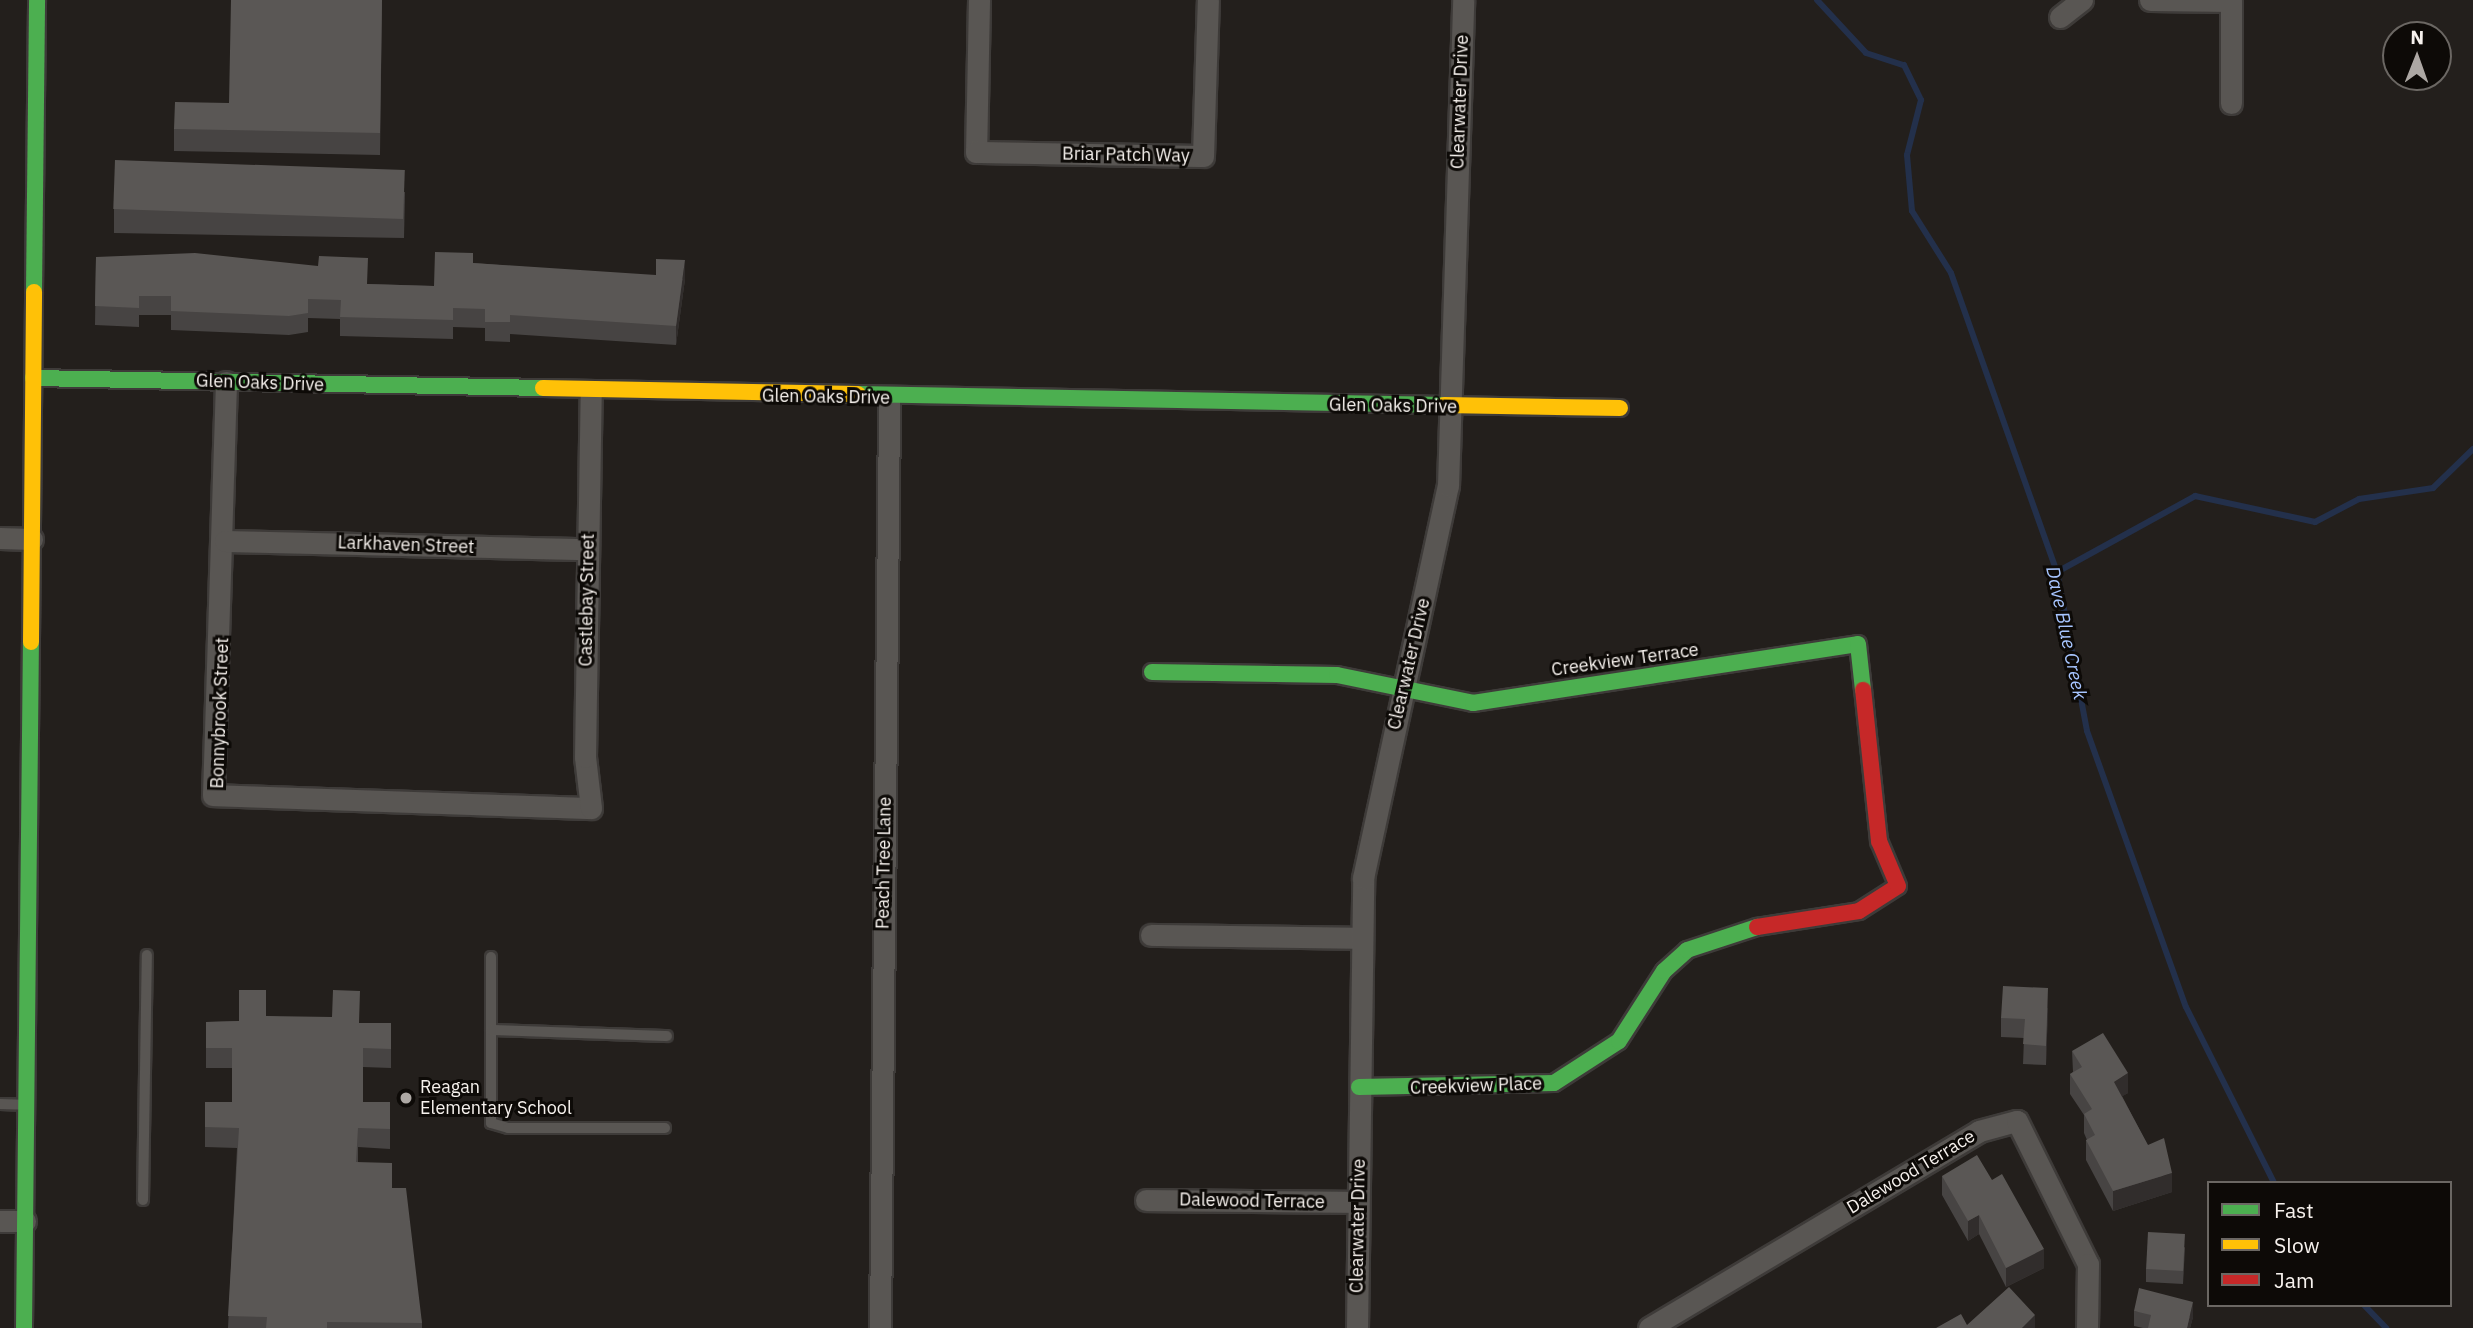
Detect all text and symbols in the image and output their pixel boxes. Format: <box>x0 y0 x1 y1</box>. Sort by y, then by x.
north arrow <box>2382 21 2452 91</box>
text: N <box>2410 25 2424 49</box>
street label: Clearwater Drive <box>1447 35 1473 169</box>
street label: Briar Patch Way <box>1062 143 1190 167</box>
street label: Glen Oaks Drive <box>196 370 324 396</box>
street label: Glen Oaks Drive <box>762 385 890 409</box>
street label: Glen Oaks Drive <box>1329 394 1457 418</box>
street label: Larkhaven Street <box>337 532 475 558</box>
street label: Castlebay Street <box>575 533 599 667</box>
water label: Dave Blue Creek <box>2041 564 2091 702</box>
street label: Clearwater Drive <box>1383 596 1435 732</box>
street label: Bonnybrook Street <box>207 637 233 789</box>
street label: Creekview Terrace <box>1550 639 1700 681</box>
street label: Peach Tree Lane <box>872 797 896 929</box>
street label: Creekview Place <box>1410 1073 1542 1099</box>
place label: Reagan Elementary School <box>420 1077 572 1120</box>
marker: Reagan Elementary School <box>398 1090 414 1106</box>
street label: Dalewood Terrace <box>1843 1125 1979 1219</box>
street label: Clearwater Drive <box>1346 1159 1370 1293</box>
legend <box>2207 1181 2452 1307</box>
street label: Dalewood Terrace <box>1179 1189 1325 1213</box>
text: Fast <box>2274 1196 2314 1224</box>
text: Slow <box>2274 1231 2320 1259</box>
text: Jam <box>2274 1266 2314 1294</box>

